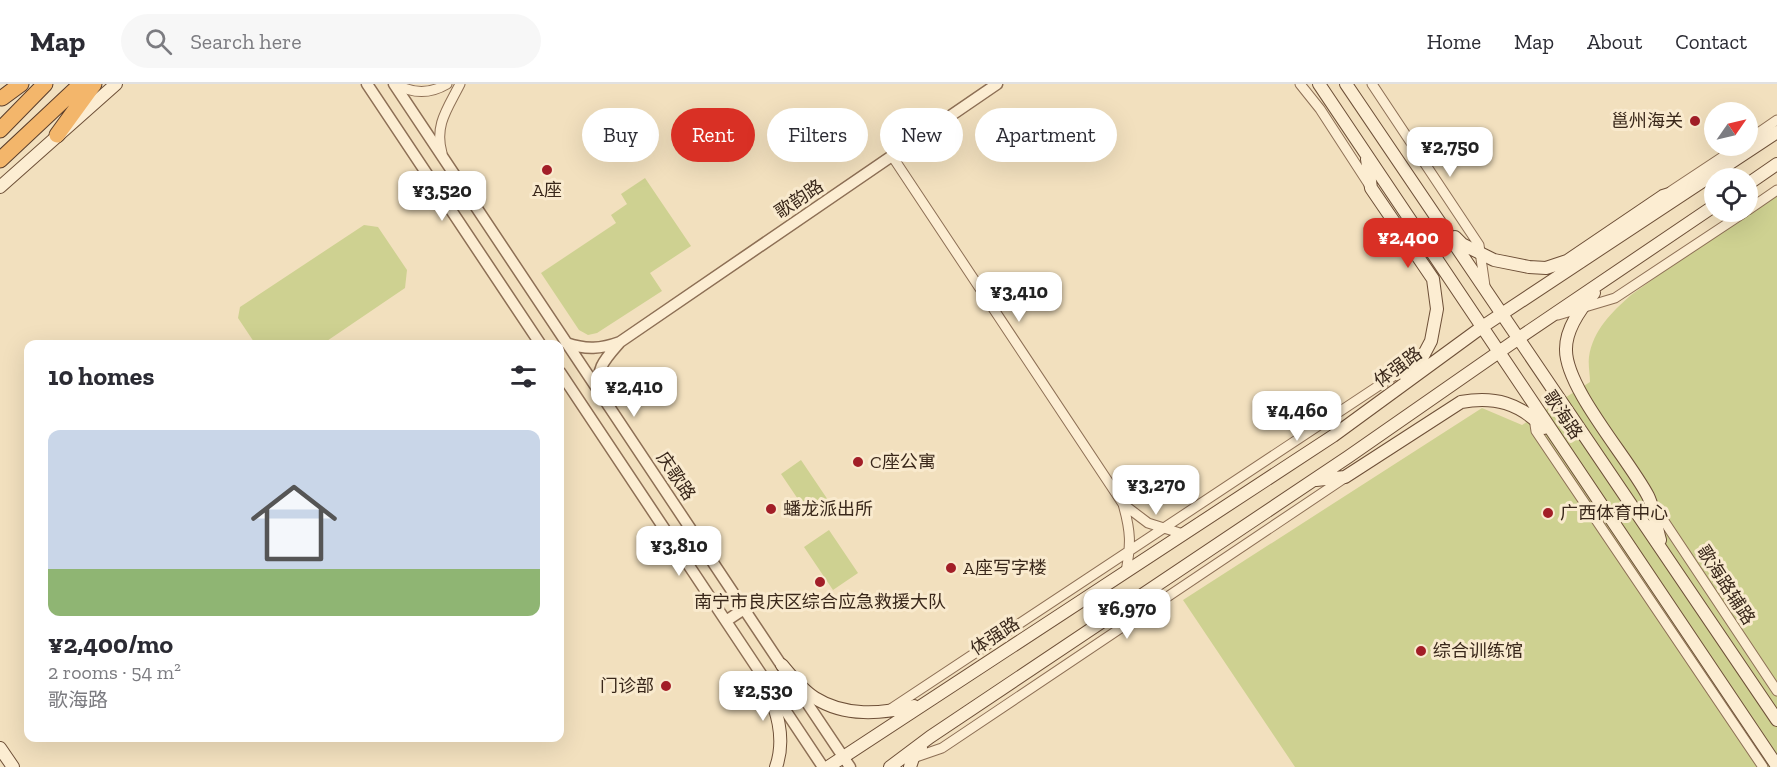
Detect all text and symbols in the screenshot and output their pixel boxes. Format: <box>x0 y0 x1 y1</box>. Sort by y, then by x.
search box <box>121 14 541 68</box>
text: Map <box>30 25 85 58</box>
icon: search <box>142 25 175 58</box>
text: Search here <box>190 28 302 55</box>
text: Home <box>1427 29 1481 54</box>
text: Map <box>1514 29 1554 54</box>
text: About <box>1587 29 1642 54</box>
text: Contact <box>1675 29 1747 54</box>
north arrow <box>1704 102 1758 156</box>
map controls <box>1704 102 1758 222</box>
chip: Buy <box>582 108 659 162</box>
chip: Rent <box>671 108 755 162</box>
chip: Filters <box>767 108 868 162</box>
chip: New <box>880 108 963 162</box>
chip: Apartment <box>975 108 1117 162</box>
place label: 邕州海关 <box>1611 110 1683 132</box>
marker: 邕州海关 <box>1688 114 1702 128</box>
pin: ¥2,750 <box>1401 127 1499 178</box>
text: ¥2,750 <box>1421 134 1479 158</box>
marker: A座 <box>540 163 554 177</box>
button: locate <box>1704 168 1758 222</box>
pin: ¥3,520 <box>393 171 491 222</box>
street label: 歌韵路 <box>770 175 828 223</box>
text: ¥3,520 <box>412 178 472 202</box>
place label: A座 <box>532 179 562 201</box>
pin: ¥2,400 <box>1359 218 1457 269</box>
text: ¥2,400 <box>1377 225 1439 249</box>
pin: ¥3,410 <box>970 272 1068 323</box>
text: ¥3,410 <box>990 279 1048 303</box>
street label: 体强路 <box>1370 342 1426 392</box>
text: 10 homes <box>48 360 154 392</box>
icon: filters <box>507 360 540 393</box>
pin: ¥2,410 <box>585 367 683 418</box>
text: ¥2,410 <box>605 374 663 398</box>
street label: 歌海路 <box>1539 386 1587 444</box>
pin: ¥4,460 <box>1248 391 1346 442</box>
text: ¥4,460 <box>1266 398 1328 422</box>
street label: 庆歌路 <box>652 447 700 505</box>
place label: C座公寓 <box>870 451 936 473</box>
marker: C座公寓 <box>851 455 865 469</box>
pin: ¥3,270 <box>1107 465 1205 516</box>
icon: home <box>240 469 348 577</box>
text: ¥3,270 <box>1126 472 1186 496</box>
place label: 蟠龙派出所 <box>783 498 873 520</box>
marker: 蟠龙派出所 <box>764 502 778 516</box>
place label: 广西体育中心 <box>1560 502 1668 524</box>
marker: 广西体育中心 <box>1541 506 1555 520</box>
pin: ¥3,810 <box>630 526 728 577</box>
text: ¥3,810 <box>650 533 708 557</box>
street label: 歌海路辅路 <box>1692 541 1760 629</box>
place label: A座写字楼 <box>963 557 1047 579</box>
marker: A座写字楼 <box>944 561 958 575</box>
marker: 南宁市良庆区综合应急救援大队 <box>813 575 827 589</box>
pin: ¥6,970 <box>1078 589 1176 640</box>
place label: 南宁市良庆区综合应急救援大队 <box>694 591 946 613</box>
text: ¥6,970 <box>1097 596 1157 620</box>
street label: 体强路 <box>966 612 1024 660</box>
text: ¥2,400/mo <box>48 628 173 660</box>
place label: 综合训练馆 <box>1433 640 1523 662</box>
marker: 综合训练馆 <box>1414 644 1428 658</box>
text: 2 rooms · 54 m² <box>48 660 181 684</box>
pin: ¥2,530 <box>714 671 812 722</box>
place label: 门诊部 <box>600 675 654 697</box>
text: ¥2,530 <box>733 678 793 702</box>
marker: 门诊部 <box>659 679 673 693</box>
text: 歌海路 <box>48 688 108 712</box>

